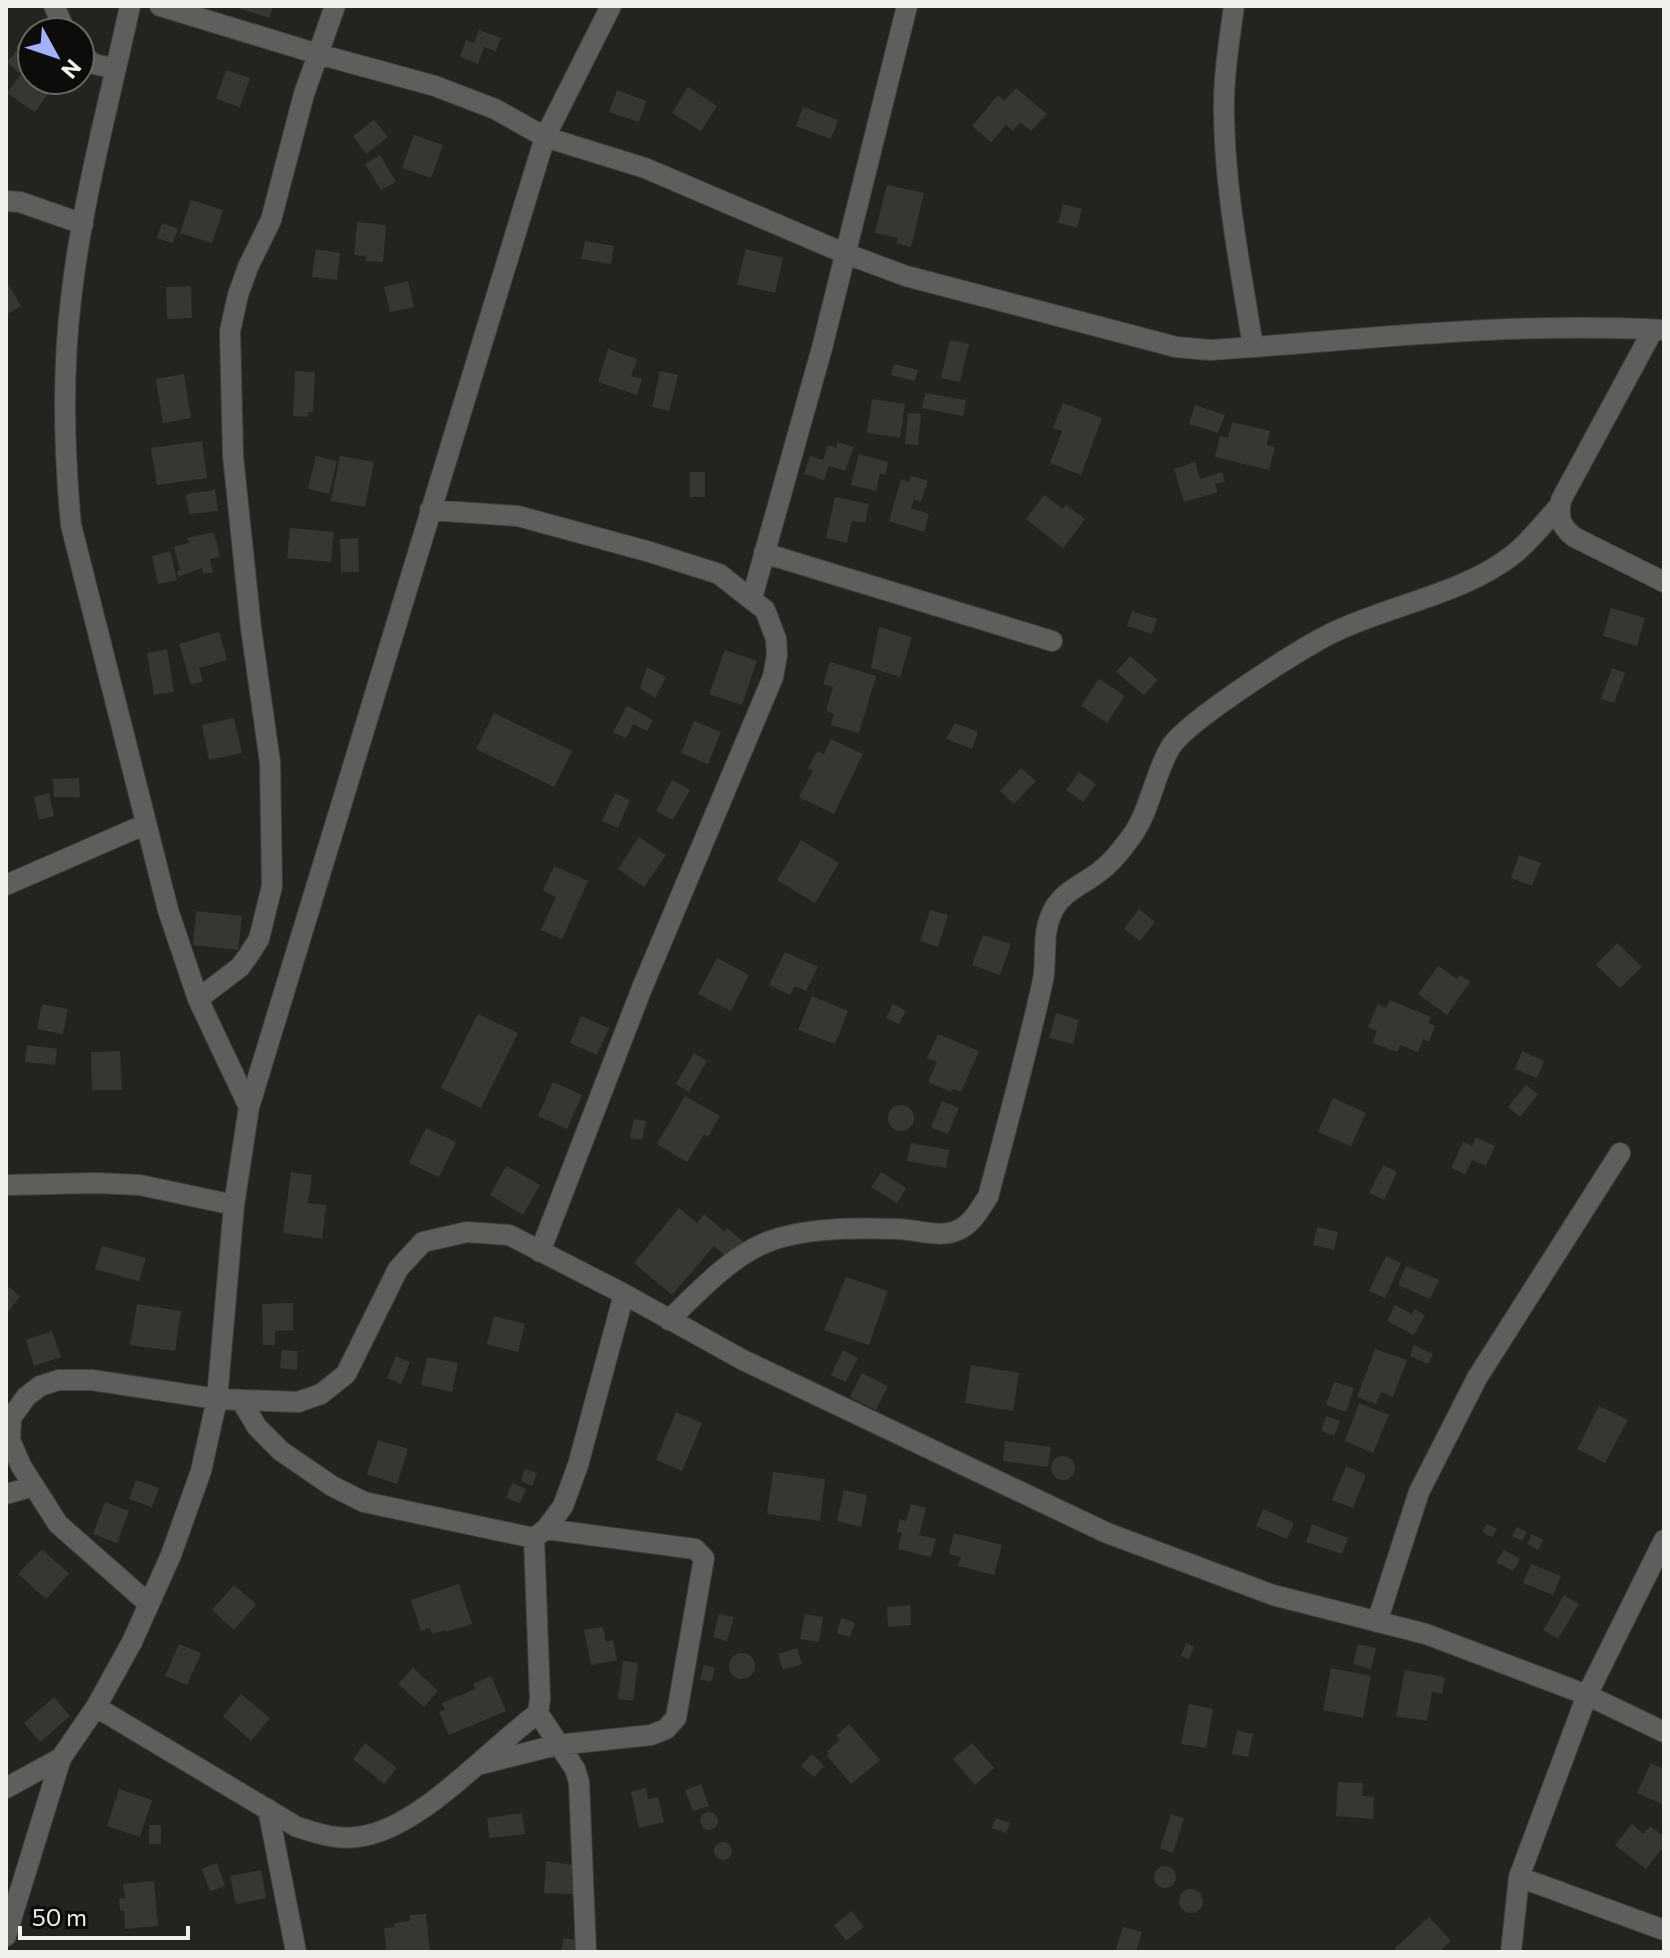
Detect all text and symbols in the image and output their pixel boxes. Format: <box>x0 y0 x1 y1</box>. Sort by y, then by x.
north arrow <box>16 16 96 96</box>
text: N <box>56 54 87 84</box>
scale bar <box>20 1890 188 1940</box>
text: 50 m <box>32 1902 87 1931</box>

